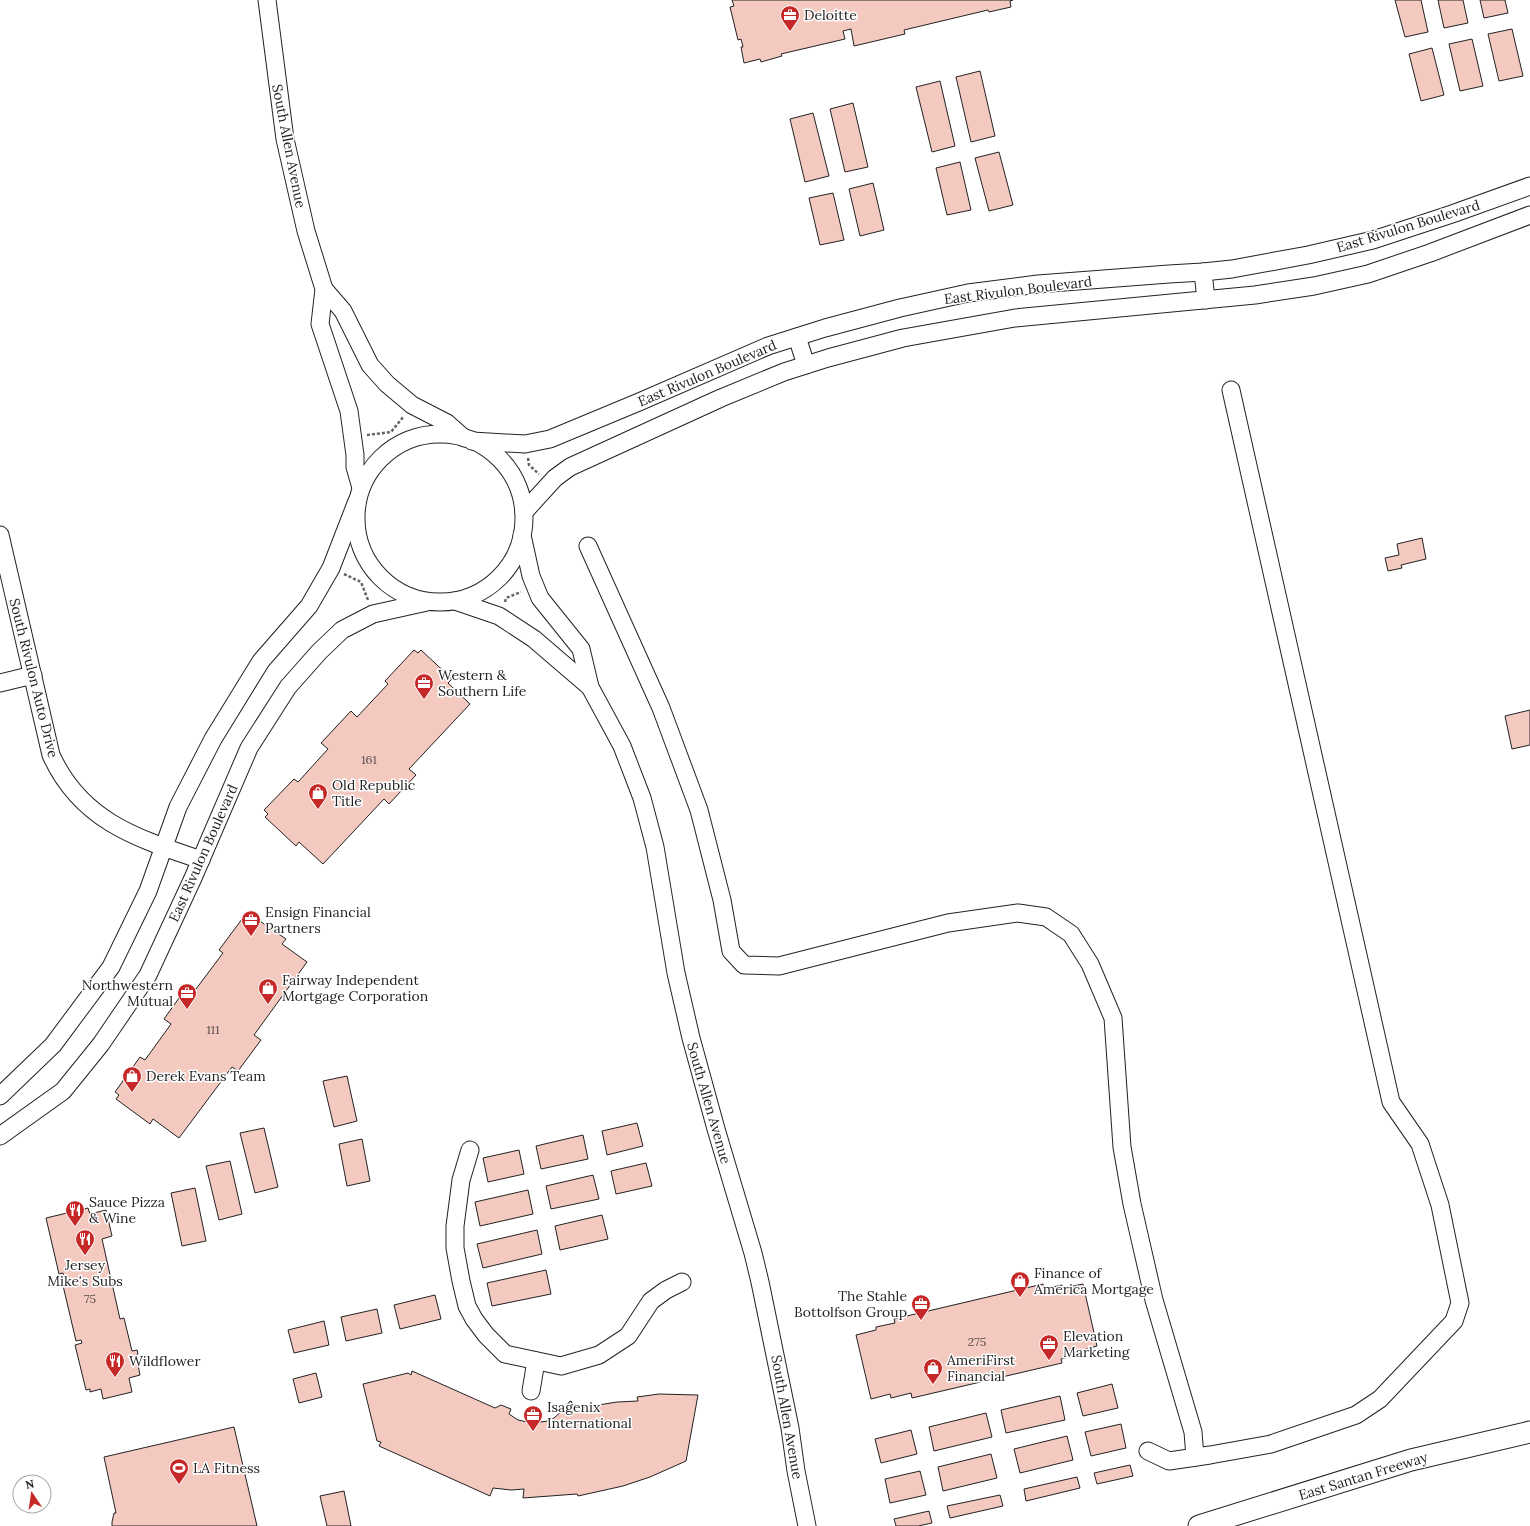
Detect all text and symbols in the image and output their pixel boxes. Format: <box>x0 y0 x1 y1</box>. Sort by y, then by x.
office icon: Deloitte <box>779 4 801 32</box>
place label: Deloitte <box>804 6 857 24</box>
street label: South Allen Avenue <box>268 83 310 210</box>
street label: East Rivulon Boulevard <box>1334 196 1482 256</box>
street label: East Rivulon Boulevard <box>943 272 1093 308</box>
street label: East Rivulon Boulevard <box>635 336 779 410</box>
street label: South Rivulon Auto Drive <box>5 596 63 760</box>
place label: Western & Southern Life <box>438 666 527 700</box>
office icon: Western & Southern Life <box>413 672 435 700</box>
house number: 161 <box>361 752 377 767</box>
place label: Old Republic Title <box>332 776 415 810</box>
street label: East Rivulon Boulevard <box>164 781 242 925</box>
shop icon: Old Republic Title <box>307 782 329 810</box>
place label: Ensign Financial Partners <box>265 903 371 937</box>
office icon: Ensign Financial Partners <box>240 909 262 937</box>
place label: Fairway Independent Mortgage Corporation <box>282 971 429 1005</box>
place label: Northwestern Mutual <box>82 976 173 1010</box>
shop icon: Fairway Independent Mortgage Corporation <box>257 977 279 1005</box>
office icon: Northwestern Mutual <box>176 982 198 1010</box>
house number: 111 <box>206 1022 220 1037</box>
street label: South Allen Avenue <box>683 1040 735 1166</box>
shop icon: Derek Evans Team <box>121 1065 143 1093</box>
place label: Derek Evans Team <box>146 1067 266 1085</box>
place label: Sauce Pizza & Wine <box>89 1193 165 1227</box>
restaurant icon: Sauce Pizza & Wine <box>64 1199 86 1227</box>
restaurant icon: Jersey Mike's Subs <box>74 1228 96 1256</box>
place label: Jersey Mike's Subs <box>47 1256 123 1290</box>
place label: Finance of America Mortgage <box>1033 1264 1154 1298</box>
shop icon: Finance of America Mortgage <box>1009 1270 1031 1298</box>
place label: The Stahle Bottolfson Group <box>794 1287 907 1321</box>
house number: 75 <box>84 1291 96 1306</box>
office icon: The Stahle Bottolfson Group <box>910 1293 932 1321</box>
place label: Elevation Marketing <box>1063 1327 1130 1361</box>
office icon: Elevation Marketing <box>1038 1333 1060 1361</box>
house number: 275 <box>968 1334 986 1349</box>
restaurant icon: Wildflower <box>104 1350 126 1378</box>
place label: AmeriFirst Financial <box>946 1351 1016 1385</box>
place label: Wildflower <box>129 1352 200 1370</box>
street label: South Allen Avenue <box>767 1354 807 1481</box>
shop icon: AmeriFirst Financial <box>922 1357 944 1385</box>
place label: Isagenix International <box>547 1398 632 1432</box>
office icon: Isagenix International <box>522 1404 544 1432</box>
street label: East Santan Freeway <box>1296 1448 1430 1504</box>
sports icon: LA Fitness <box>168 1457 190 1485</box>
place label: LA Fitness <box>193 1459 260 1477</box>
north arrow <box>12 1474 52 1514</box>
text: N <box>24 1476 36 1492</box>

